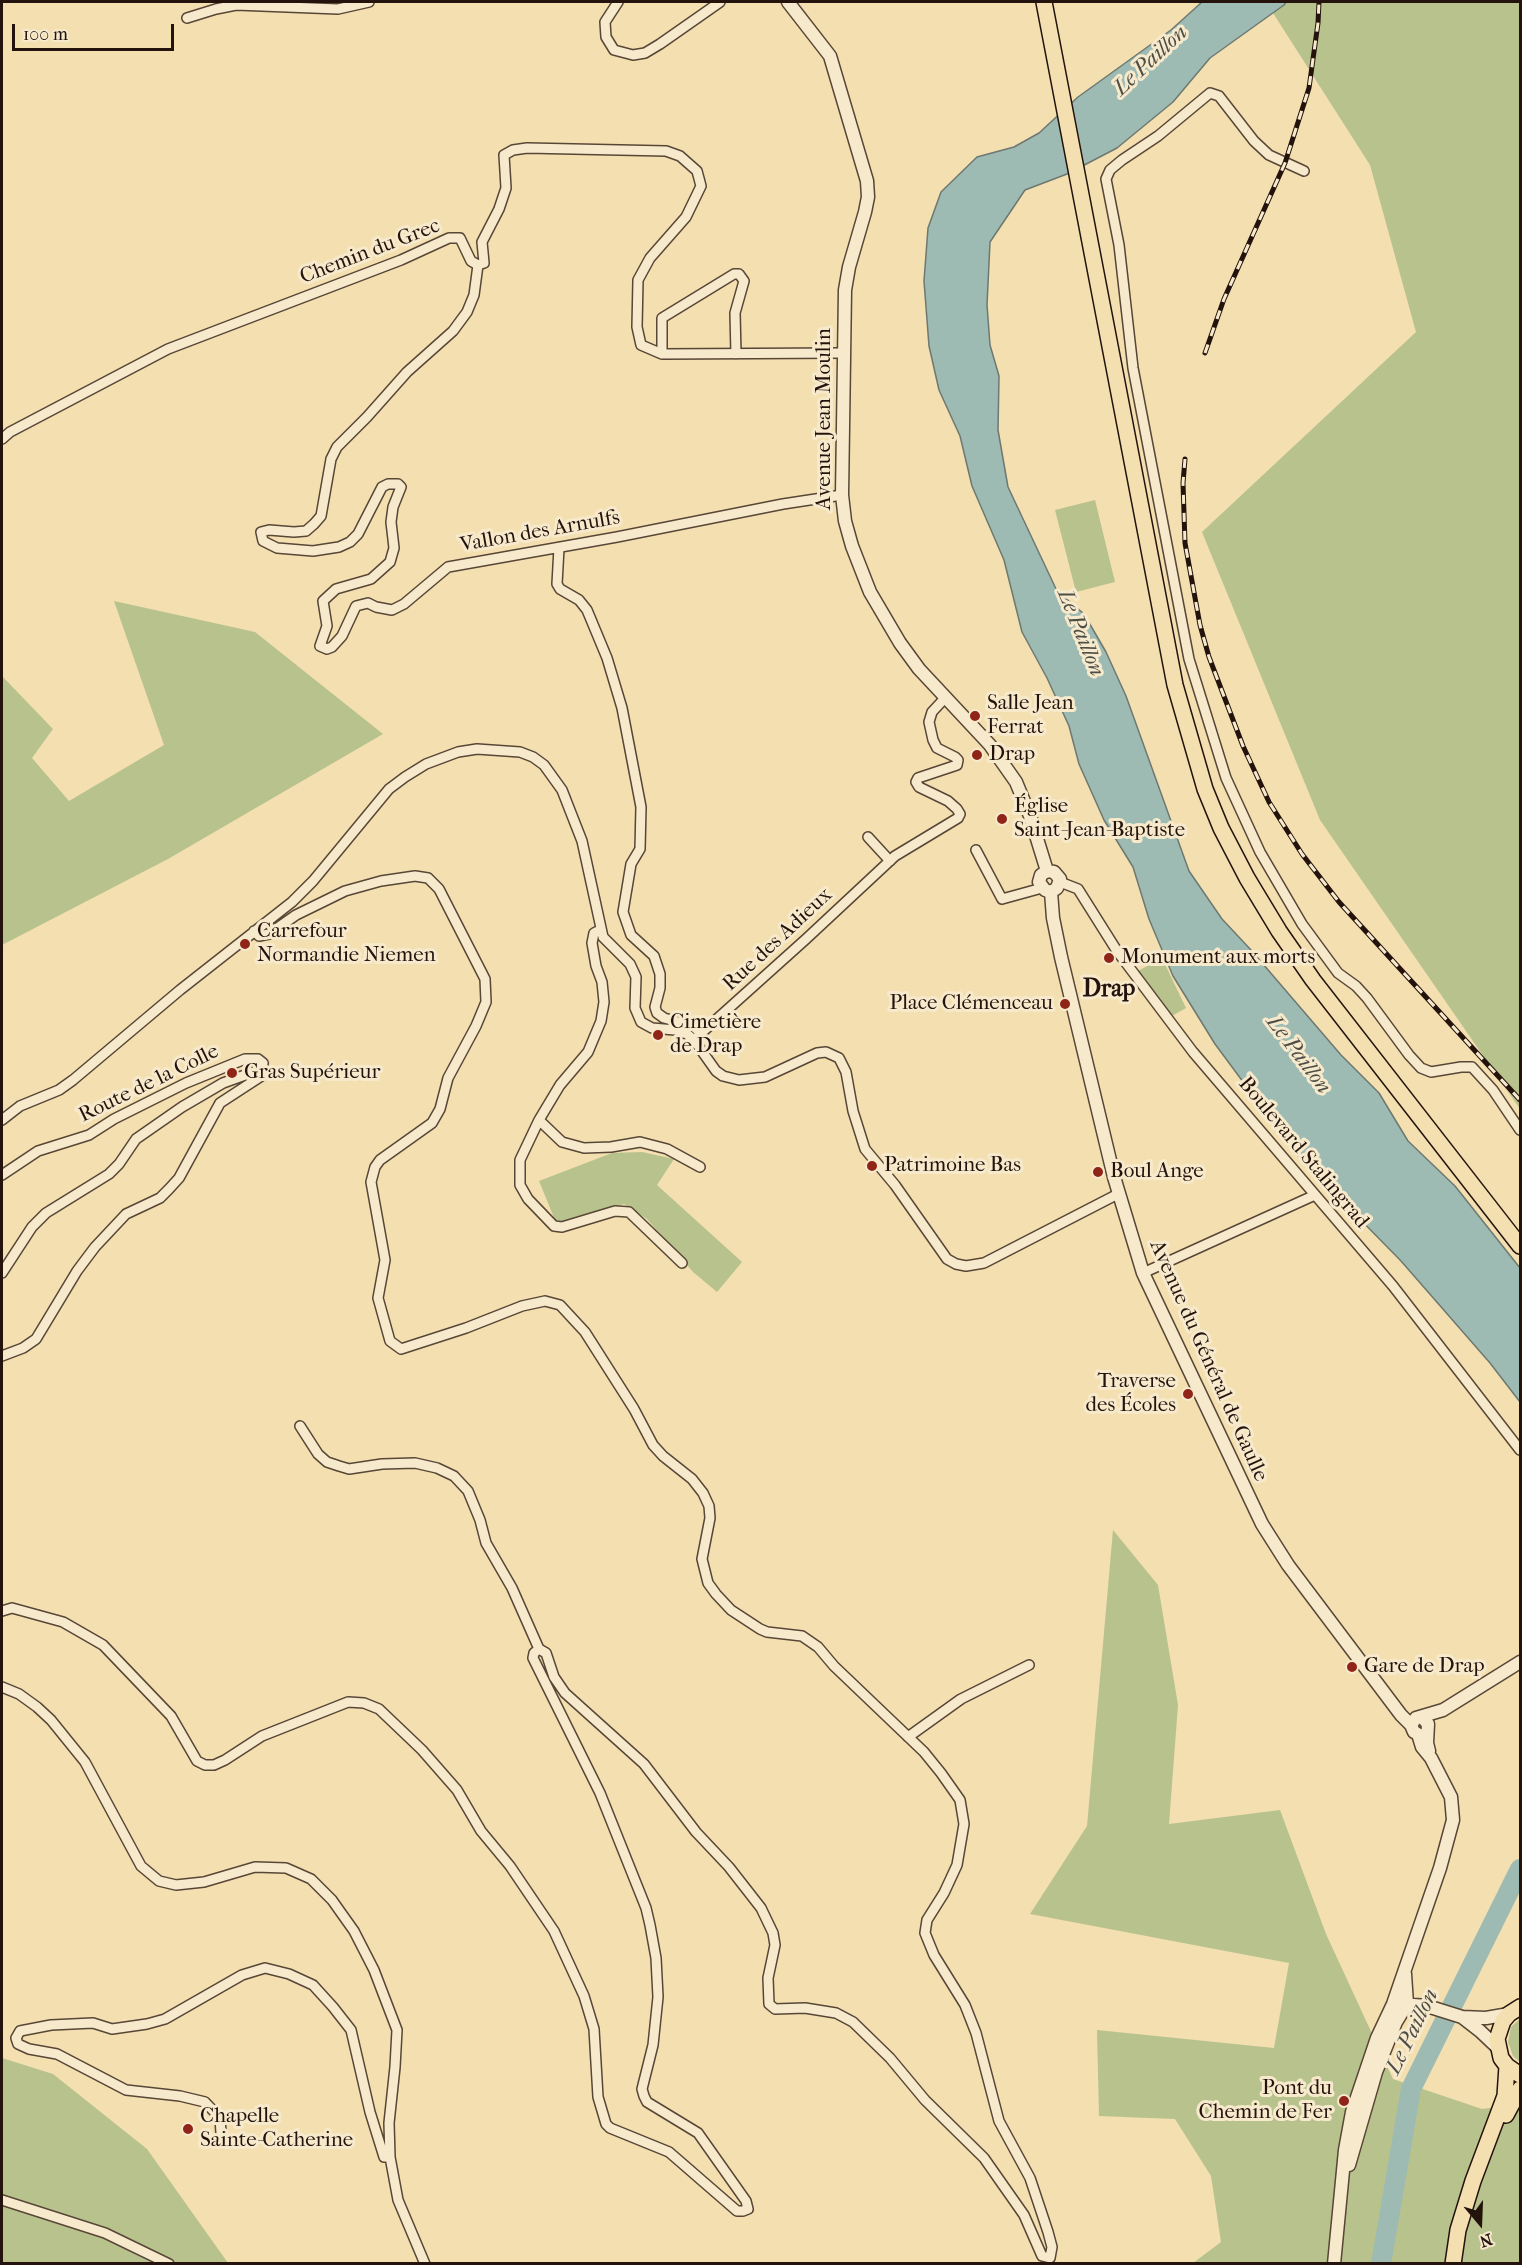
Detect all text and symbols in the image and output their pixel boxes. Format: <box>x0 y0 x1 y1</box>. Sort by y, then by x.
scale bar <box>15 12 177 50</box>
water label: Le Paillon <box>1109 20 1193 102</box>
text: 100 m <box>23 24 68 45</box>
street label: Chemin du Grec <box>297 214 443 290</box>
street label: Avenue Jean Moulin <box>812 328 838 510</box>
street label: Vallon des Arnulfs <box>458 506 622 558</box>
water label: Le Paillon <box>1051 586 1109 680</box>
place label: Salle Jean Ferrat <box>987 691 1074 741</box>
marker: Salle Jean Ferrat <box>968 709 982 723</box>
place label: Drap <box>989 742 1035 768</box>
marker: Drap <box>970 748 984 762</box>
place label: Église Saint-Jean-Baptiste <box>1014 794 1185 844</box>
marker: Église Saint-Jean-Baptiste <box>995 812 1009 826</box>
street label: Rue des Adieux <box>718 883 838 997</box>
place label: Carrefour Normandie Niemen <box>257 919 436 969</box>
marker: Carrefour Normandie Niemen <box>238 937 252 951</box>
place label: Monument aux morts <box>1121 945 1315 971</box>
marker: Monument aux morts <box>1102 951 1116 965</box>
district label: Drap <box>1083 976 1135 1004</box>
place label: Place Clémenceau <box>889 991 1053 1017</box>
marker: Place Clémenceau <box>1058 997 1072 1011</box>
place label: Cimetière de Drap <box>670 1010 761 1060</box>
water label: Le Paillon <box>1260 1011 1336 1099</box>
marker: Cimetière de Drap <box>651 1028 665 1042</box>
street label: Route de la Colle <box>75 1039 223 1129</box>
place label: Gras Supérieur <box>244 1060 380 1086</box>
marker: Gras Supérieur <box>225 1066 239 1080</box>
street label: Boulevard Stalingrad <box>1232 1072 1374 1234</box>
place label: Patrimoine Bas <box>884 1153 1021 1179</box>
marker: Patrimoine Bas <box>865 1159 879 1173</box>
place label: Boul Ange <box>1110 1159 1204 1185</box>
marker: Boul Ange <box>1091 1165 1105 1179</box>
street label: Avenue du Général de Gaulle <box>1143 1237 1273 1485</box>
place label: Traverse des Écoles <box>1086 1369 1176 1419</box>
marker: Traverse des Écoles <box>1181 1387 1195 1401</box>
place label: Gare de Drap <box>1364 1654 1485 1680</box>
marker: Gare de Drap <box>1345 1660 1359 1674</box>
water label: Le Paillon <box>1381 1985 1445 2079</box>
place label: Pont du Chemin de Fer <box>1199 2076 1332 2126</box>
marker: Pont du Chemin de Fer <box>1337 2094 1351 2108</box>
place label: Chapelle Sainte-Catherine <box>200 2104 353 2154</box>
marker: Chapelle Sainte-Catherine <box>181 2122 195 2136</box>
north arrow <box>1450 2193 1510 2253</box>
text: N <box>1477 2230 1495 2251</box>

